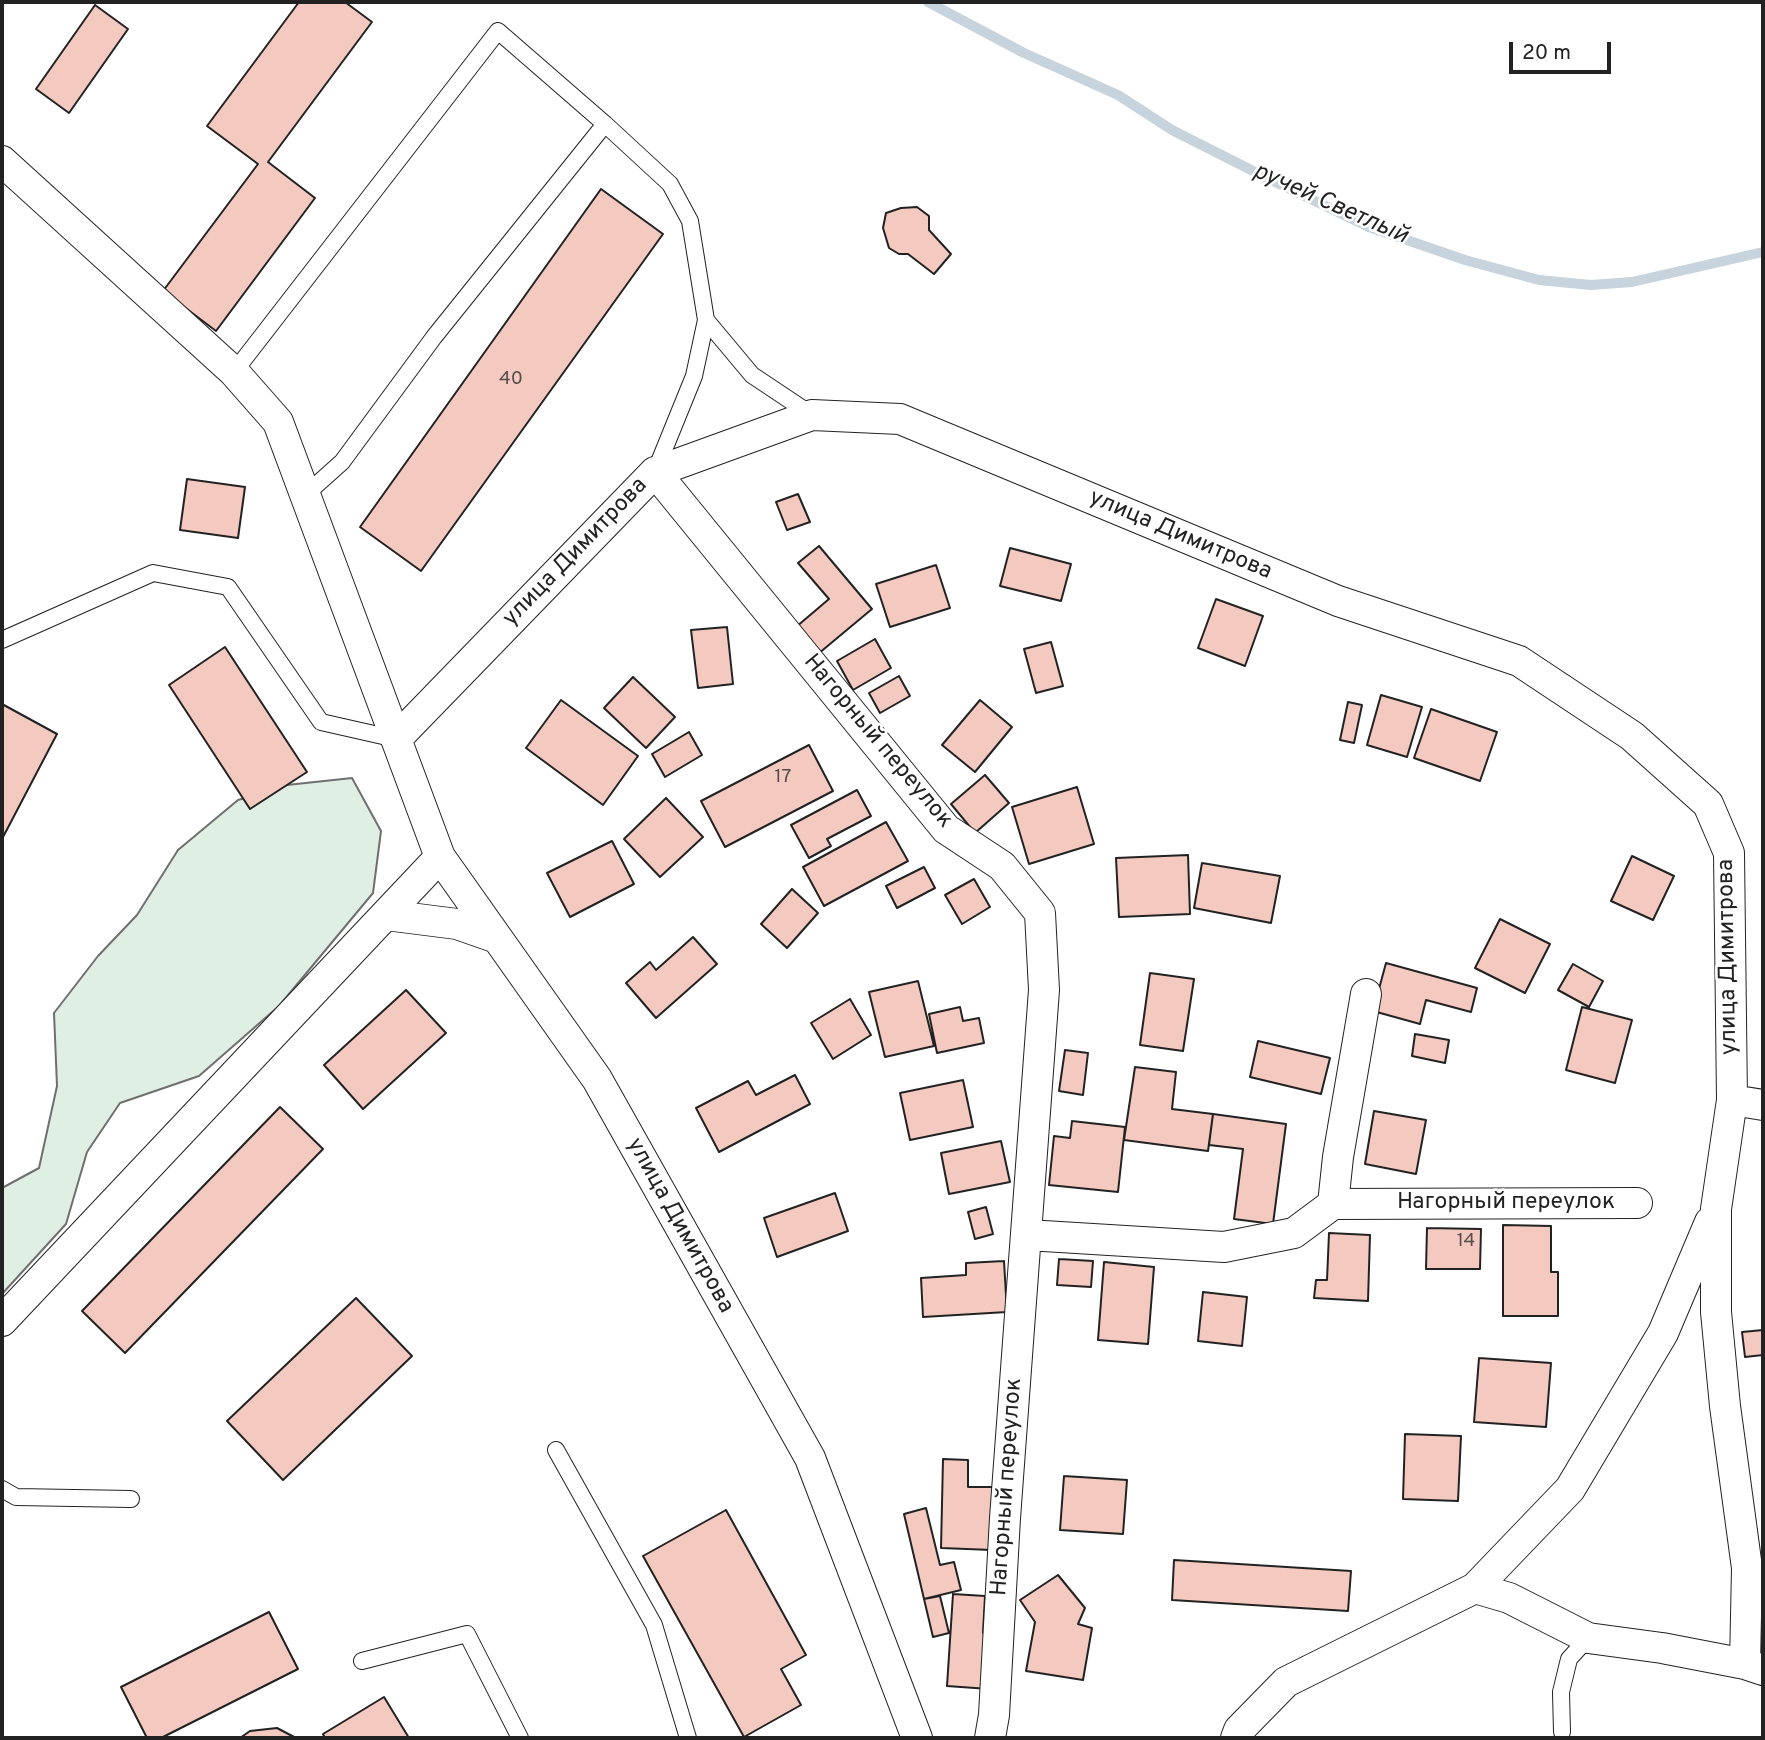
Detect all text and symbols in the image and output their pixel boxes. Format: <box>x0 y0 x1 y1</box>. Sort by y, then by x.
scale bar <box>1513 28 1614 72</box>
text: 20 m <box>1522 40 1571 67</box>
water label: ручей Светлый <box>1248 158 1412 252</box>
house number: 40 <box>499 369 523 391</box>
street label: улица Димитрова <box>498 473 654 633</box>
street label: улица Димитрова <box>1084 485 1276 587</box>
street label: Нагорный переулок <box>796 650 958 834</box>
house number: 17 <box>775 767 791 789</box>
street label: улица Димитрова <box>1713 859 1745 1055</box>
street label: улица Димитрова <box>619 1134 739 1318</box>
street label: Нагорный переулок <box>1397 1189 1615 1217</box>
house number: 14 <box>1457 1231 1475 1253</box>
street label: Нагорный переулок <box>987 1377 1029 1597</box>

